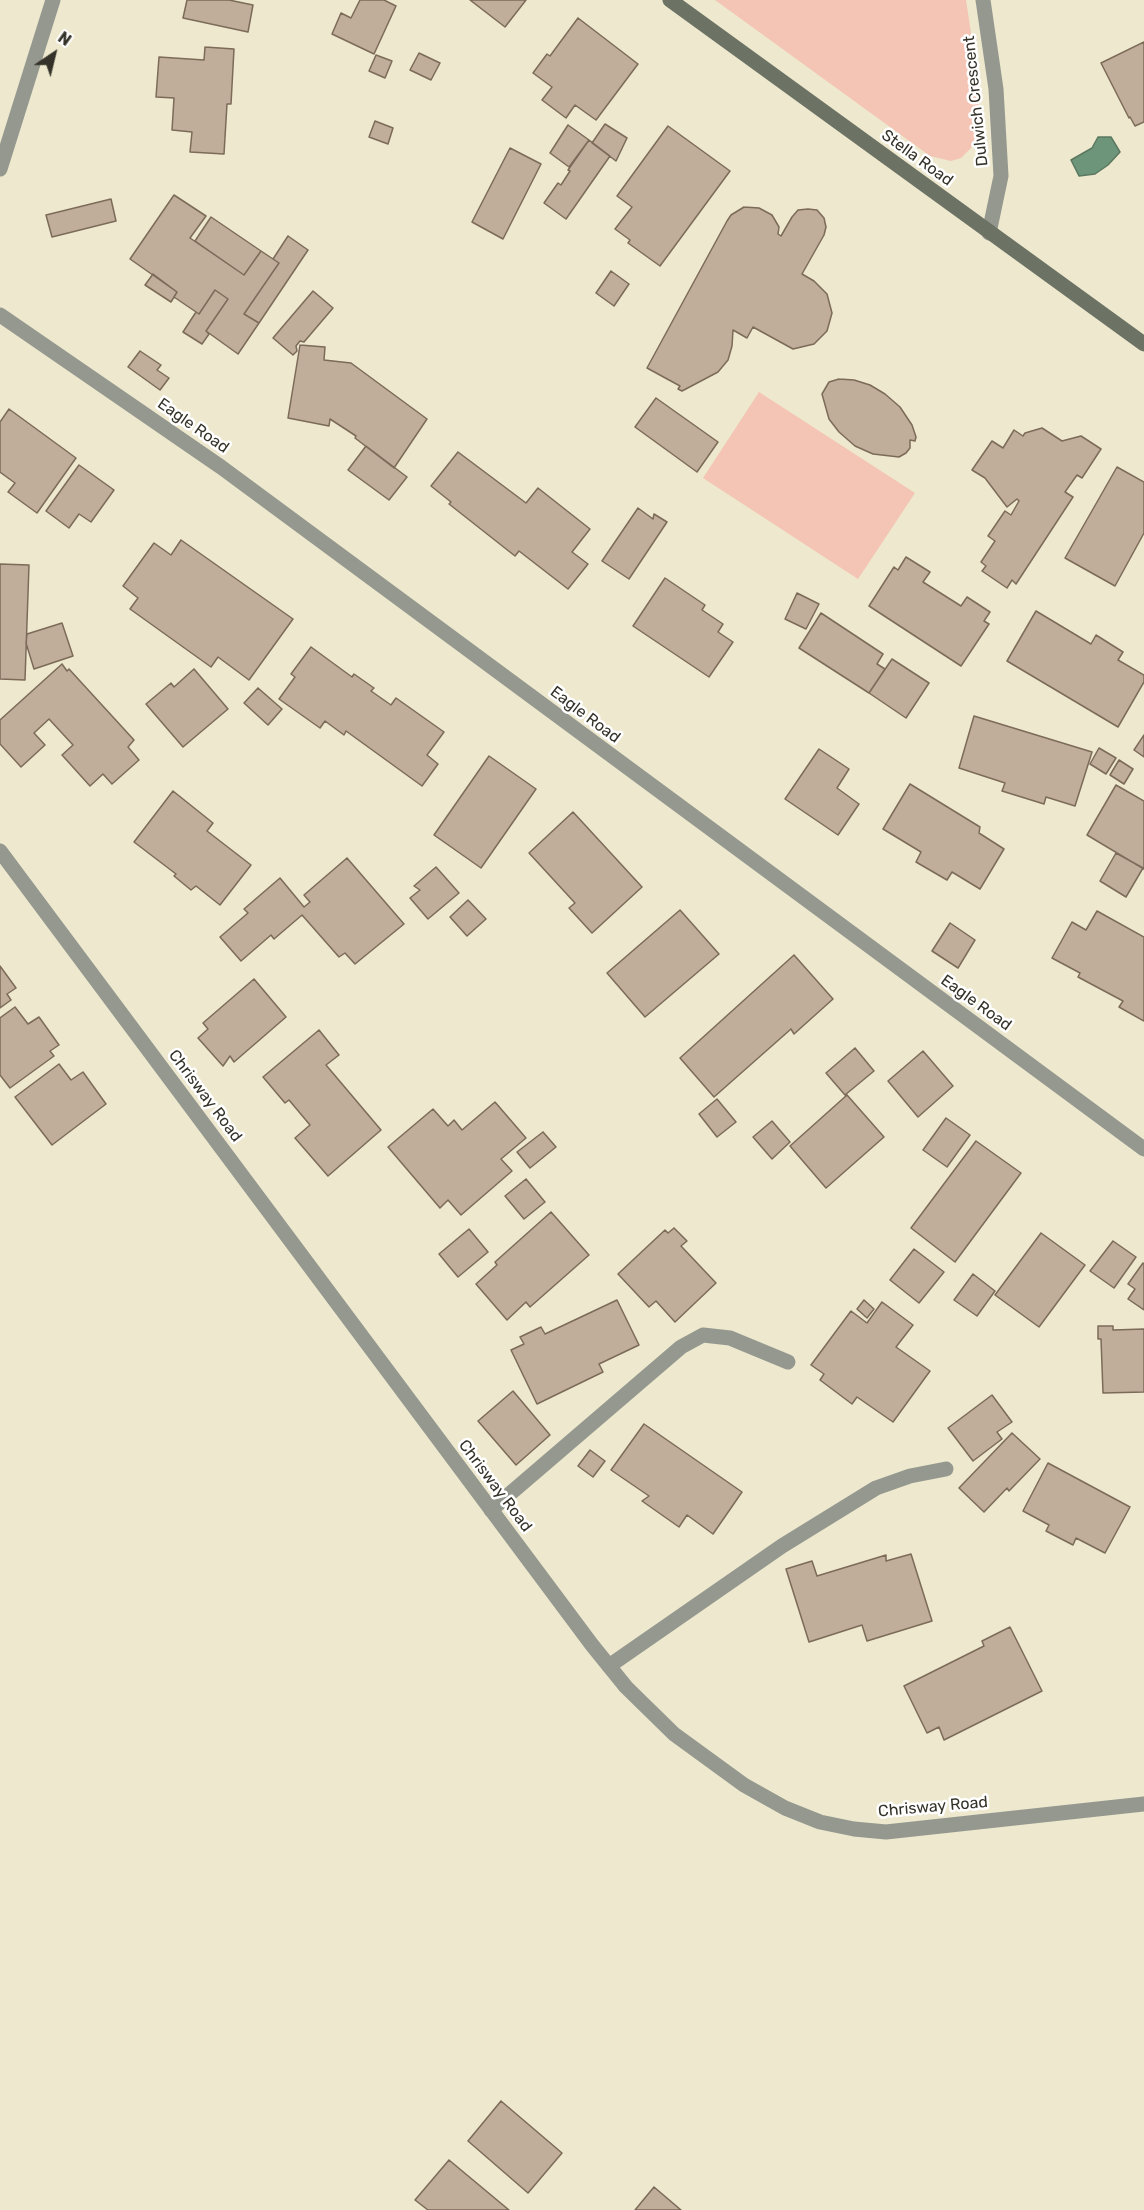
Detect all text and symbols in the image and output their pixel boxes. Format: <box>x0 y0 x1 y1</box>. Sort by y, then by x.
north arrow <box>24 24 84 84</box>
text: N <box>54 28 75 50</box>
street label: Dulwich Crescent <box>960 35 992 167</box>
street label: Stella Road <box>878 126 956 190</box>
street label: Eagle Road <box>154 394 232 458</box>
street label: Eagle Road <box>546 682 624 748</box>
street label: Eagle Road <box>937 971 1015 1035</box>
street label: Chrisway Road <box>164 1046 246 1146</box>
street label: Chrisway Road <box>454 1436 536 1536</box>
street label: Chrisway Road <box>877 1793 989 1821</box>

